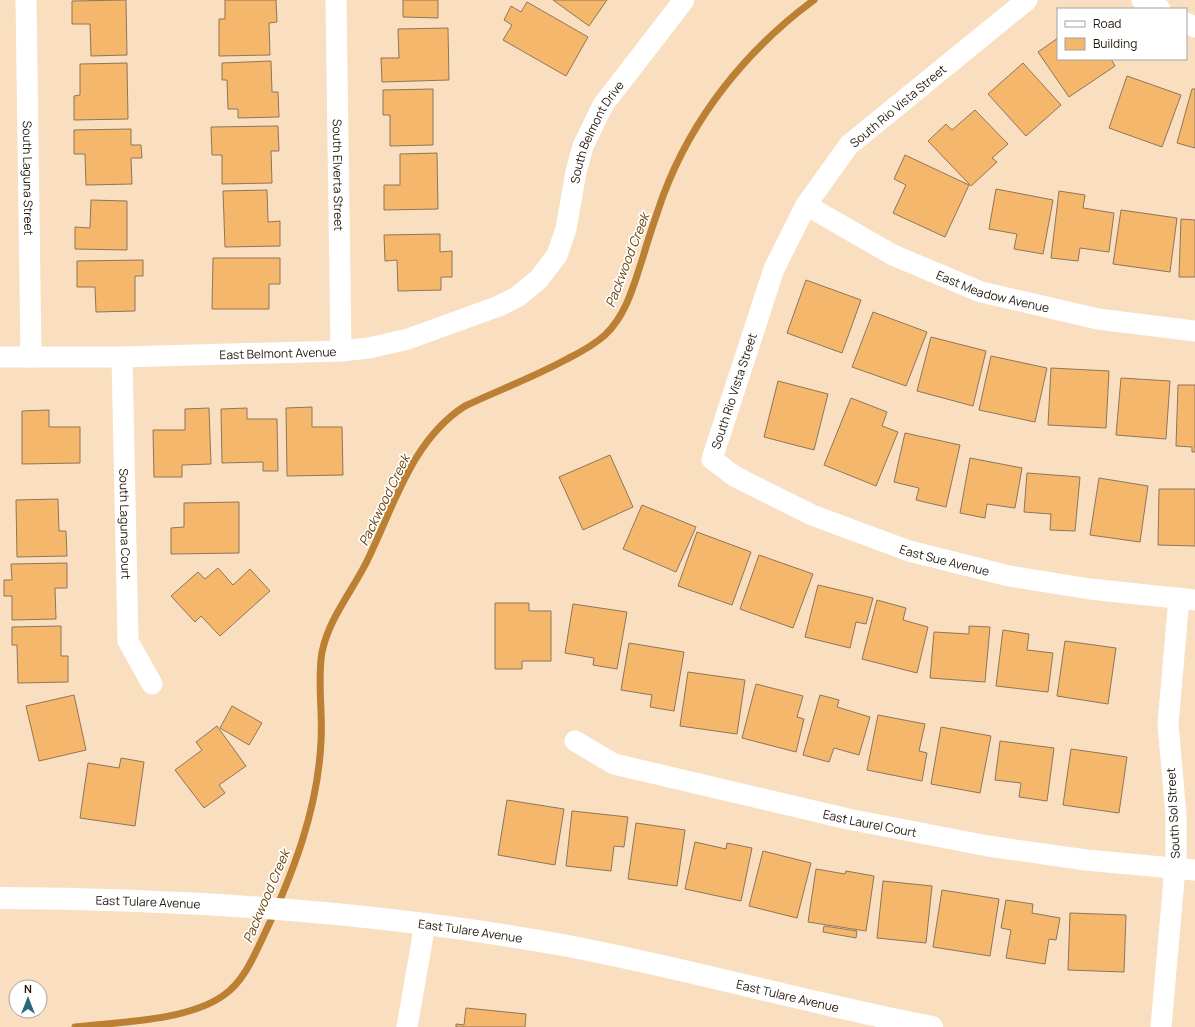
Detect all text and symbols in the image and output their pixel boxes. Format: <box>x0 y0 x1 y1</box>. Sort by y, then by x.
legend <box>1057 8 1187 60</box>
text: Road <box>1093 15 1121 32</box>
text: Building <box>1093 35 1137 52</box>
street label: South Rio Vista Street <box>846 60 950 151</box>
street label: South Belmont Drive <box>566 77 627 185</box>
street label: South Elverta Street <box>329 119 348 231</box>
street label: South Laguna Street <box>19 121 38 236</box>
water label: Packwood Creek <box>601 208 654 310</box>
street label: East Meadow Avenue <box>934 266 1051 316</box>
street label: South Rio Vista Street <box>707 331 761 451</box>
street label: East Belmont Avenue <box>219 343 337 363</box>
water label: Packwood Creek <box>354 449 415 549</box>
street label: South Laguna Court <box>116 468 135 580</box>
street label: East Sue Avenue <box>897 540 991 579</box>
street label: South Sol Street <box>1162 767 1184 859</box>
street label: East Laurel Court <box>821 805 919 841</box>
water label: Packwood Creek <box>238 844 295 945</box>
street label: East Tulare Avenue <box>95 891 201 912</box>
street label: East Tulare Avenue <box>417 915 524 946</box>
street label: East Tulare Avenue <box>735 975 841 1016</box>
north arrow <box>8 979 48 1019</box>
text: N <box>24 981 32 996</box>

